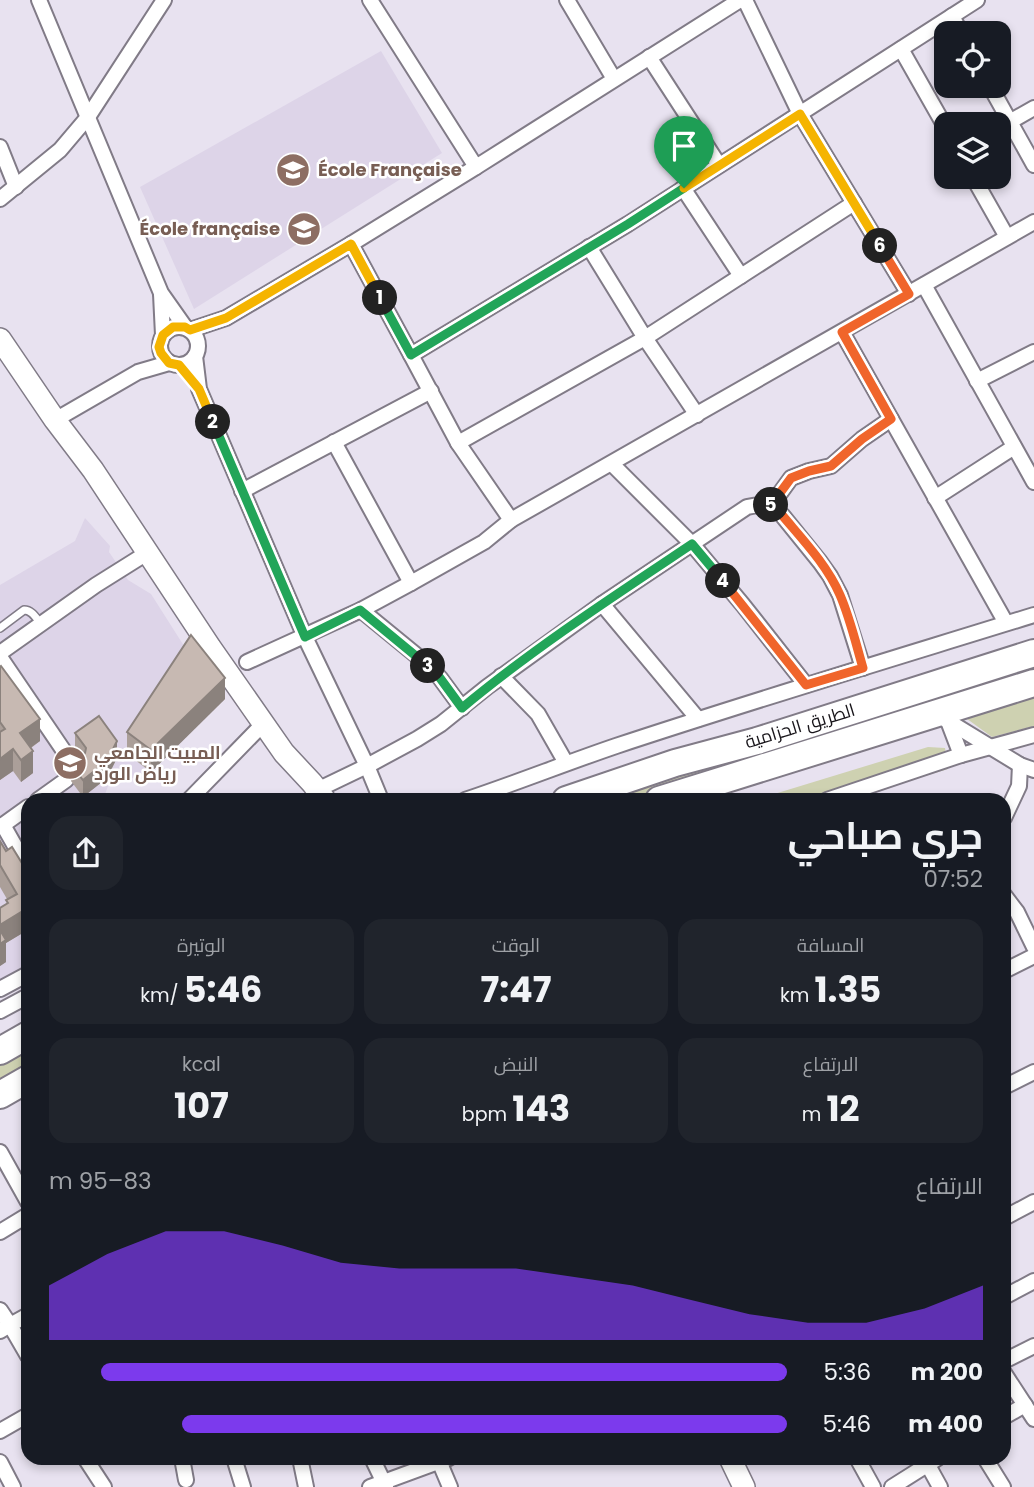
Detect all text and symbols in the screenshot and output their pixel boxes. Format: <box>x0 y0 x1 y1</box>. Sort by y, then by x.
map controls <box>934 21 1011 189</box>
button: locate <box>934 21 1011 98</box>
button: layers <box>934 112 1011 189</box>
pin <box>654 116 714 188</box>
icon: arrive <box>665 127 703 165</box>
school or university icon: École Française <box>274 151 312 189</box>
place label: École Française <box>318 157 462 182</box>
school or university icon: École française <box>285 210 323 248</box>
place label: École française <box>140 216 280 241</box>
pin: 6 <box>862 229 898 264</box>
text: 6 <box>873 232 886 259</box>
pin: 1 <box>362 280 398 316</box>
text: 1 <box>376 284 383 311</box>
pin: 2 <box>196 404 230 440</box>
text: 2 <box>207 408 218 435</box>
pin: 5 <box>754 488 788 522</box>
text: 5 <box>764 491 777 518</box>
pin: 4 <box>706 564 740 598</box>
text: 4 <box>716 567 729 594</box>
pin: 3 <box>410 648 446 684</box>
text: 3 <box>422 652 433 679</box>
street label: الطريق الحزامية <box>742 697 858 754</box>
place label: المبيت الجامعي رياض الورد <box>94 740 221 786</box>
school or university icon: المبيت الجامعي رياض الورد <box>51 744 89 782</box>
text: جري صباحي <box>788 809 983 862</box>
button: share <box>49 816 123 890</box>
text: 07:52 <box>923 863 983 895</box>
text: الوتيرة <box>177 932 226 959</box>
text: الوقت <box>492 932 540 959</box>
text: المسافة <box>797 932 864 959</box>
text: 5:46 <box>184 965 262 1014</box>
text: 7:47 <box>480 965 552 1014</box>
text: 1.35 <box>814 965 881 1014</box>
text: /km <box>140 982 184 1009</box>
text: km <box>780 982 814 1009</box>
text: kcal <box>182 1051 221 1078</box>
text: النبض <box>494 1051 538 1078</box>
text: الارتفاع <box>803 1051 859 1078</box>
text: 107 <box>174 1081 229 1130</box>
text: 143 <box>512 1084 570 1133</box>
text: 12 <box>826 1084 860 1133</box>
text: bpm <box>462 1101 512 1128</box>
text: m <box>802 1101 826 1128</box>
text: 83–95 m <box>49 1165 151 1197</box>
text: الارتفاع <box>916 1170 983 1202</box>
text: 5:36 <box>824 1356 871 1388</box>
text: 200 m <box>911 1356 983 1388</box>
text: 5:46 <box>823 1408 871 1440</box>
text: 400 m <box>908 1408 983 1440</box>

